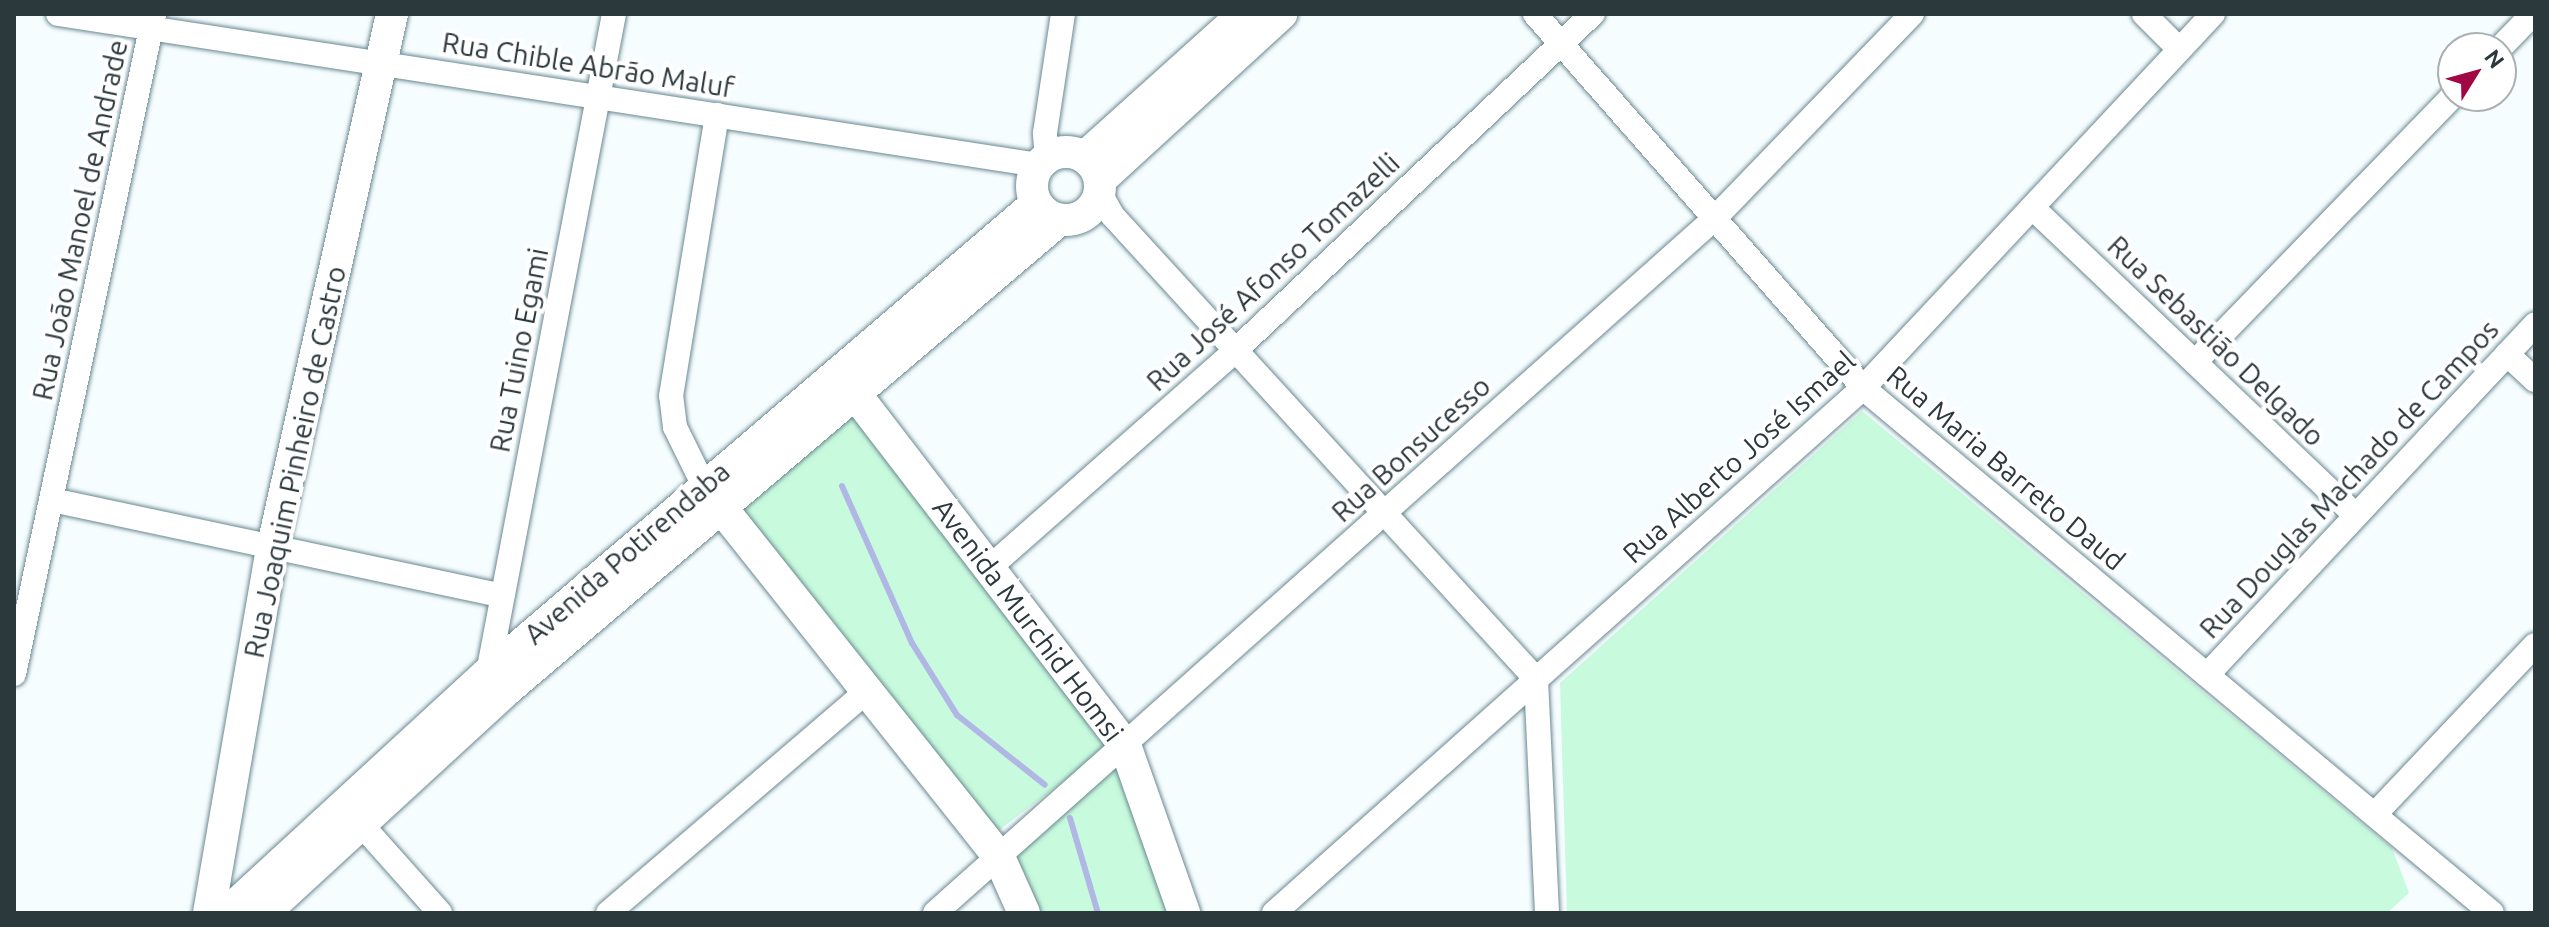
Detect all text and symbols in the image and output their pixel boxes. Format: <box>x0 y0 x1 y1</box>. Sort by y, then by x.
street label: Rua Chible Abrão Maluf <box>440 25 736 105</box>
north arrow <box>2437 32 2517 112</box>
street label: Rua João Manoel de Andrade <box>25 37 135 403</box>
text: N <box>2480 44 2510 73</box>
street label: Rua José Afonso Tomazelli <box>1140 146 1406 398</box>
street label: Rua Sebastião Delgado <box>2101 229 2331 453</box>
street label: Rua Tuino Egami <box>483 245 555 455</box>
street label: Rua Joaquim Pinheiro de Castro <box>237 263 353 661</box>
street label: Rua Douglas Machado de Campos <box>2192 313 2506 645</box>
street label: Rua Alberto José Ismael <box>1616 344 1862 570</box>
street label: Rua Maria Barreto Daud <box>1880 359 2132 577</box>
street label: Rua Bonsucesso <box>1325 369 1497 529</box>
street label: Avenida Potirendaba <box>517 455 737 651</box>
street label: Avenida Murchid Homsi <box>926 492 1130 748</box>

